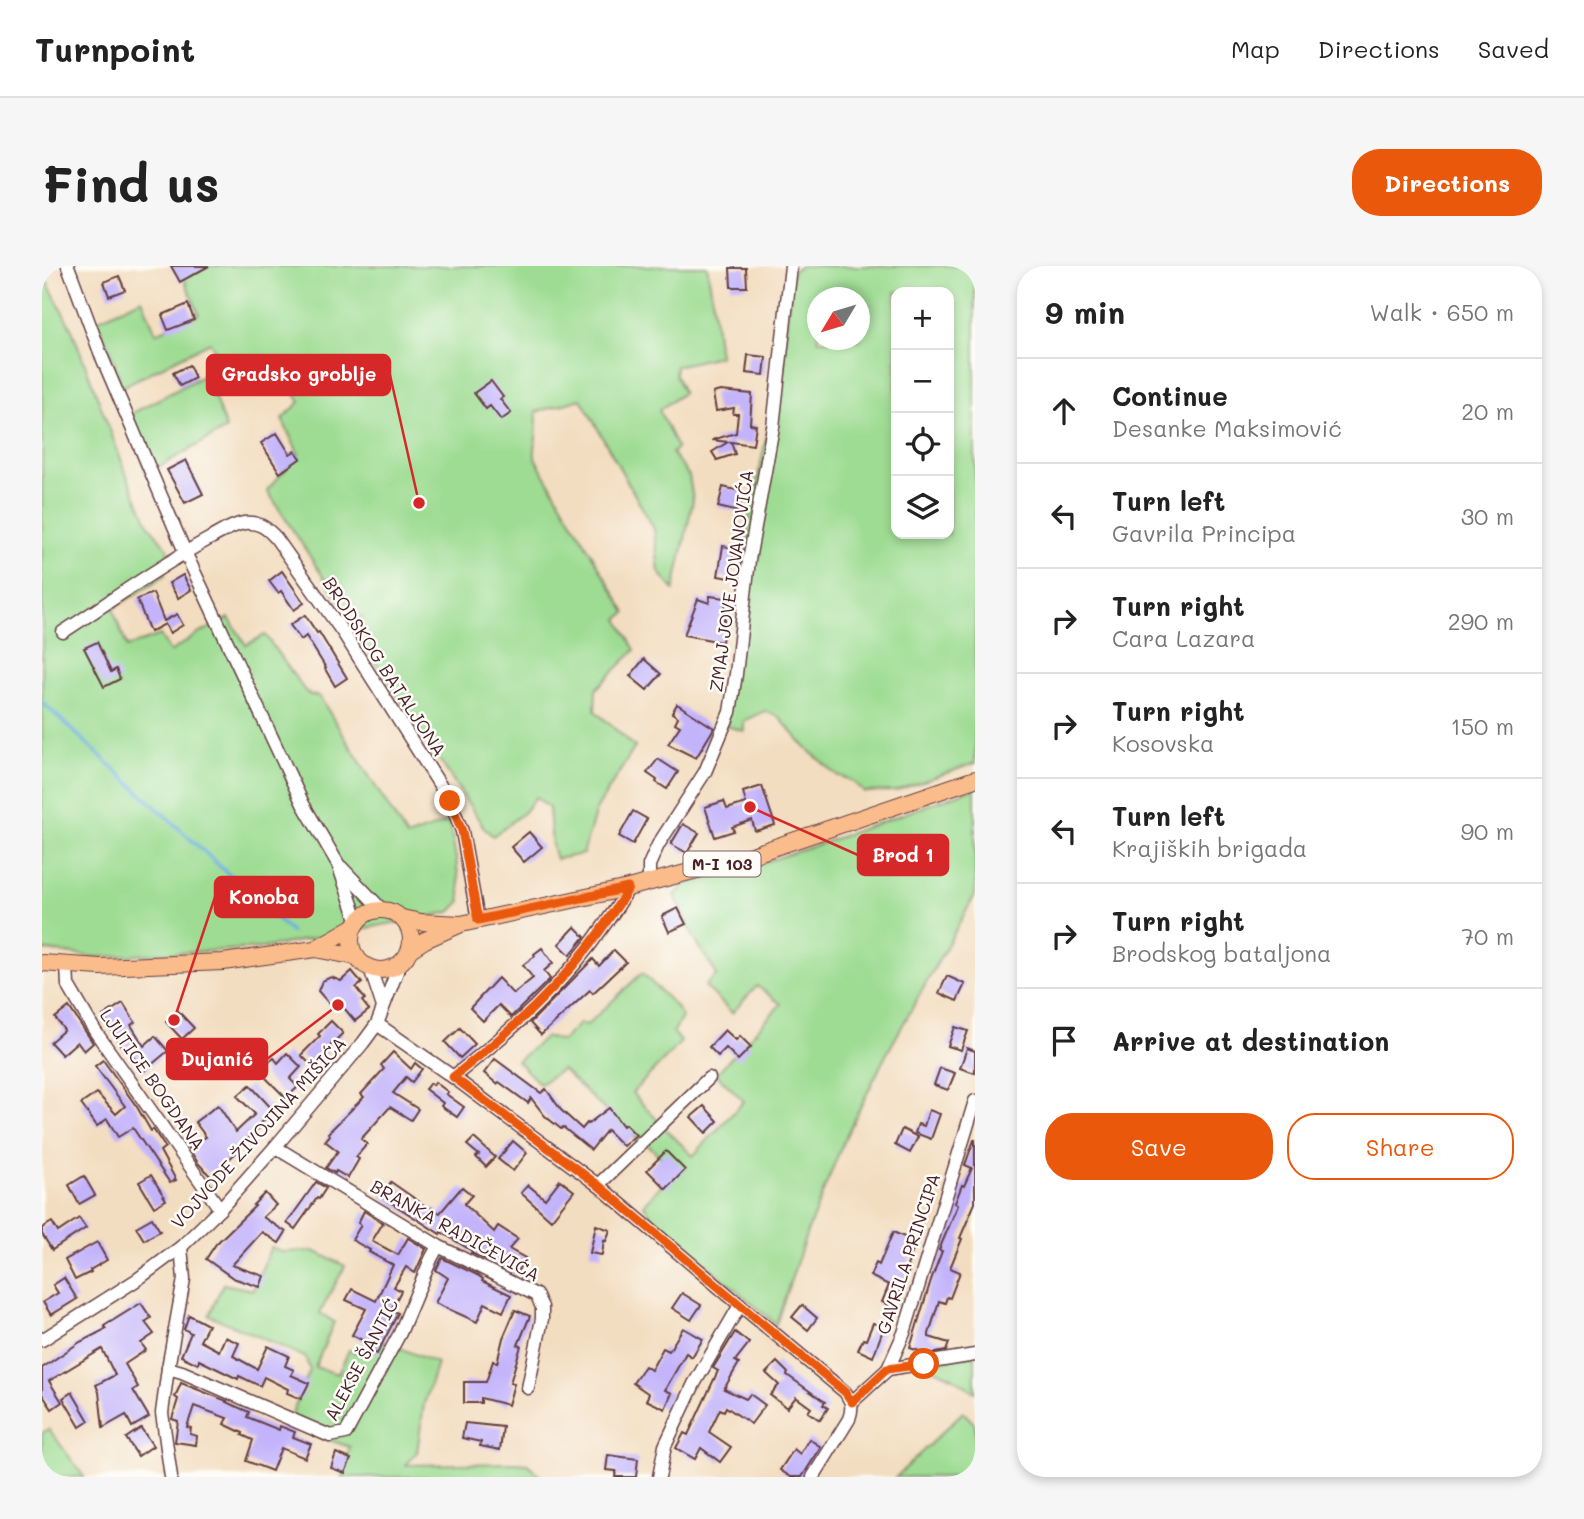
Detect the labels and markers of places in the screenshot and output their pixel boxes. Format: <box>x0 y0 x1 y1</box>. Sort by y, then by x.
callout: Gradsko groblje <box>207 355 390 395</box>
callout: Brod 1 <box>858 835 948 875</box>
callout: Konoba <box>215 877 313 917</box>
callout: Dujanić <box>167 1039 267 1079</box>

